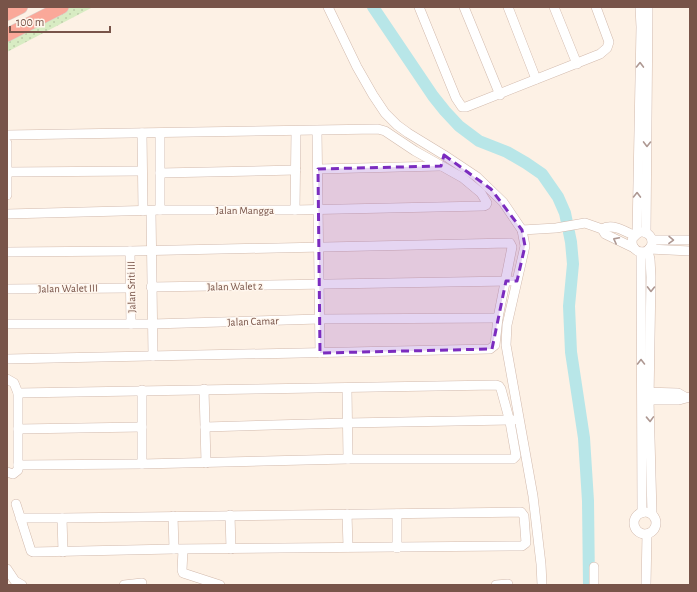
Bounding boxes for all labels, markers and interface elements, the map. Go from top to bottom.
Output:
scale bar [10,8,110,34]
text: 100 m [16,16,44,28]
one-way arrow [636,62,645,68]
one-way arrow [643,141,651,147]
one-way arrow [633,192,642,198]
street label: Jalan Mangga [216,205,274,216]
one-way arrow [668,236,674,244]
one-way arrow [613,237,621,245]
street label: Jalan Sriti III [126,261,137,313]
street label: Jalan Walet 2 [207,281,263,292]
street label: Jalan Walet III [38,282,98,295]
one-way arrow [647,286,655,292]
street label: Jalan Camar [227,315,279,328]
one-way arrow [637,359,645,365]
one-way arrow [646,416,654,422]

